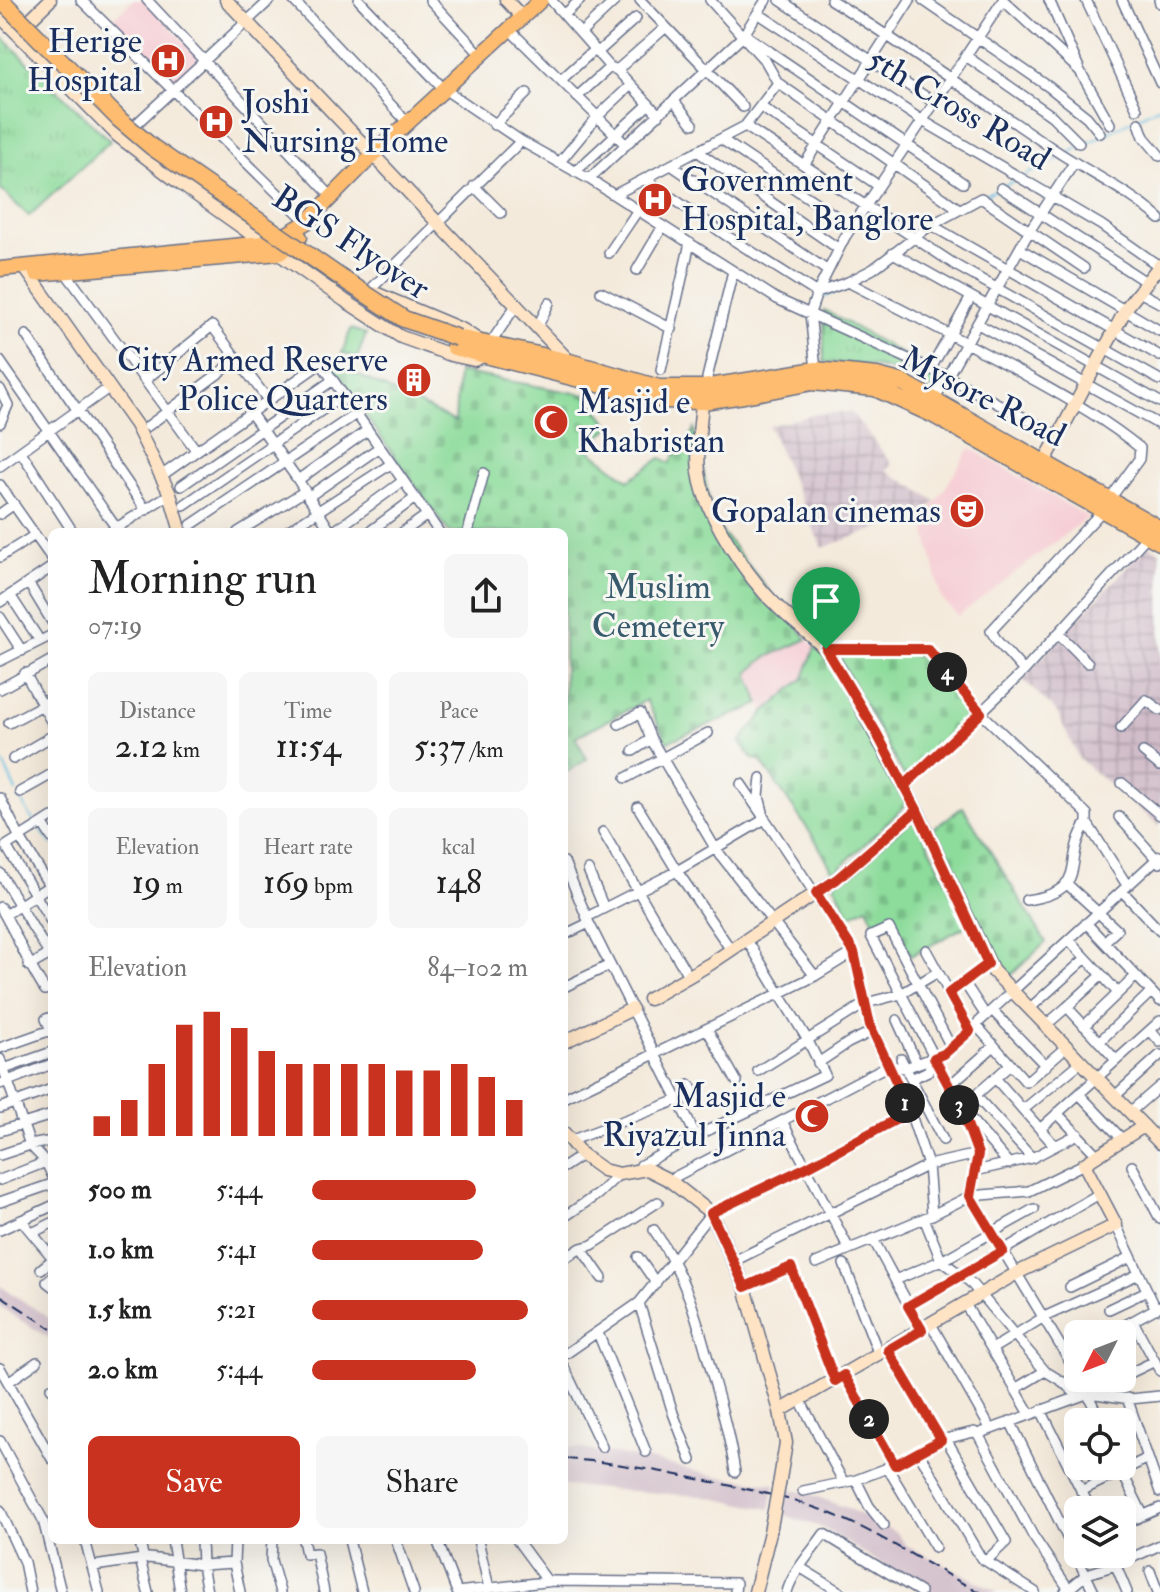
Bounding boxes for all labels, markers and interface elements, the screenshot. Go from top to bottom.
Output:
place label: Herige Hospital [27,20,142,102]
street label: 5th Cross Road [860,38,1059,181]
hospital icon: Herige Hospital [149,42,187,80]
place label: Joshi Nursing Home [241,81,448,163]
hospital icon: Joshi Nursing Home [197,103,235,141]
place label: Government Hospital, Banglore [681,159,933,241]
street label: BGS Flyover [264,176,438,310]
hospital icon: Government Hospital, Banglore [636,181,674,219]
street label: Mysore Road [893,337,1073,457]
place label: City Armed Reserve Police Quarters [117,339,388,421]
building icon: City Armed Reserve Police Quarters [395,361,433,399]
place label: Masjid e Khabristan [577,381,725,463]
mosque icon: Masjid e Khabristan [532,403,570,441]
place label: Gopalan cinemas [711,490,941,533]
theatre icon: Gopalan cinemas [948,492,986,530]
text: Morning run [88,552,317,607]
button: share [444,554,528,638]
park label: Muslim Cemetery [592,566,725,648]
pin [792,567,860,649]
icon: arrive [804,579,848,623]
text: 07:19 [88,610,142,642]
pin: 4 [927,652,967,692]
text: 4 [941,658,953,686]
text: Distance [119,697,196,725]
text: Time [284,697,332,725]
text: Pace [439,697,478,725]
text: 2.12 [115,725,168,768]
text: 11:54 [275,725,341,768]
text: 5:37 [414,725,466,768]
text: km [168,736,200,764]
text: /km [466,736,504,764]
text: Elevation [115,833,199,861]
text: Heart rate [263,833,353,861]
text: kcal [442,833,476,861]
text: 19 [132,861,161,904]
text: 169 [263,861,309,904]
text: 148 [435,861,482,904]
text: m [161,872,183,900]
text: bpm [309,872,353,900]
text: Elevation [88,952,187,984]
text: 84–102 m [427,952,528,984]
place label: Masjid e Riyazul Jinna [602,1075,787,1157]
pin: 1 [885,1083,925,1123]
pin: 3 [939,1085,979,1125]
text: 1 [901,1089,909,1117]
text: 3 [955,1091,963,1119]
mosque icon: Masjid e Riyazul Jinna [793,1097,831,1135]
text: 500 m [88,1174,152,1206]
text: 5:44 [216,1174,262,1206]
text: 1.0 km [88,1234,154,1266]
text: 5:41 [216,1234,257,1266]
text: 1.5 km [88,1294,151,1326]
text: 5:21 [216,1294,256,1326]
north arrow [1064,1320,1136,1392]
map controls [1064,1320,1136,1568]
text: 2.0 km [88,1354,158,1386]
text: 5:44 [216,1354,262,1386]
pin: 2 [849,1399,889,1439]
text: 2 [863,1405,875,1433]
button: locate [1064,1408,1136,1480]
button: Save [88,1436,300,1528]
button: Share [316,1436,528,1528]
button: layers [1064,1496,1136,1568]

